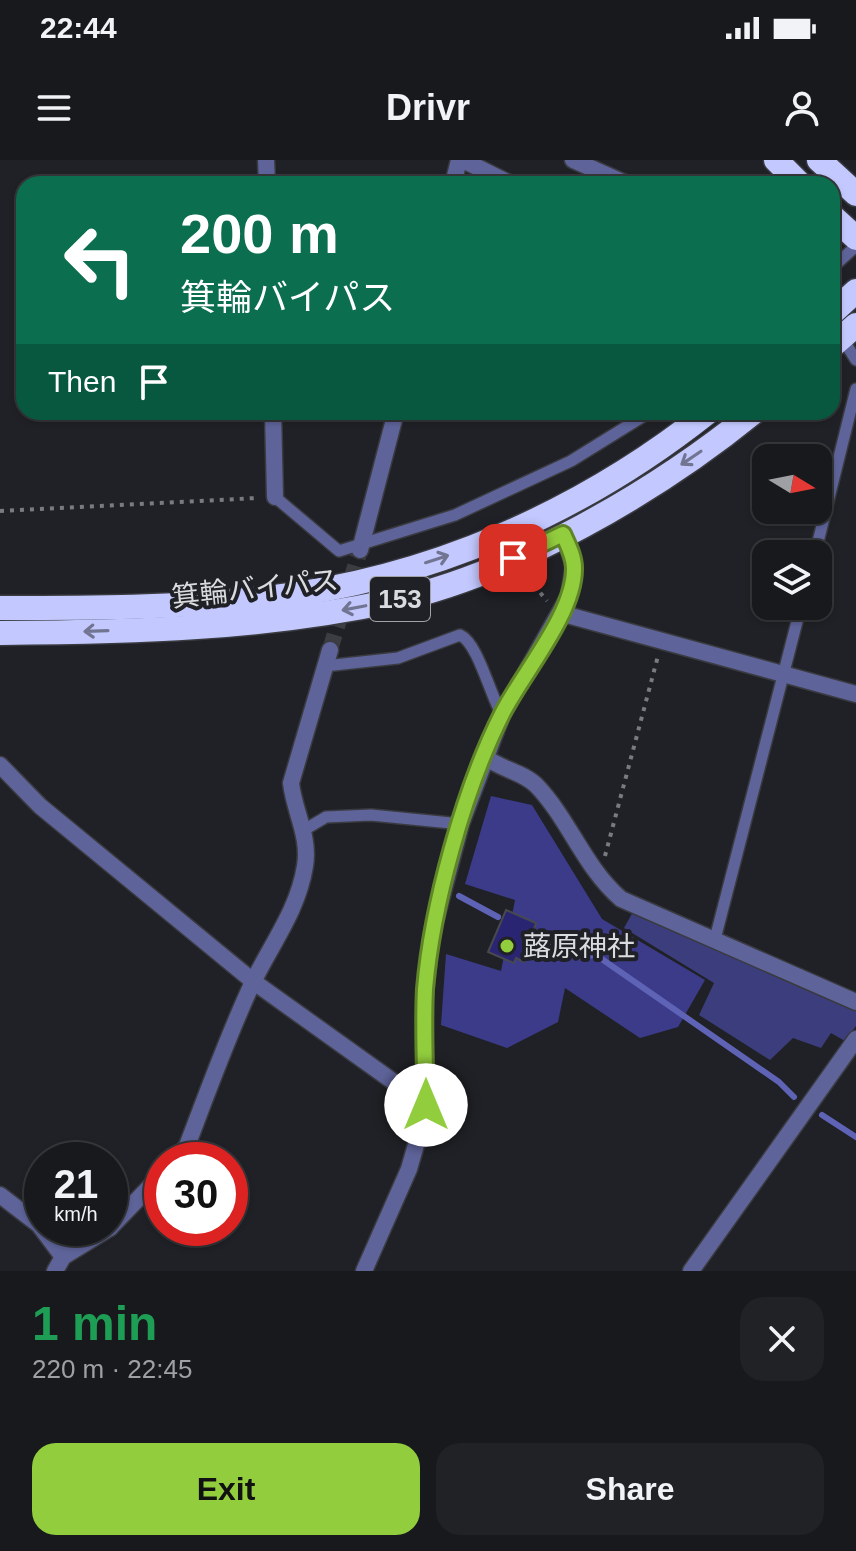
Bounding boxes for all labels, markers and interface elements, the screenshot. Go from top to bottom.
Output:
text: 22:44 [40,11,117,44]
icon: menu [32,86,76,130]
icon: person [780,86,824,130]
text: Drivr [386,87,470,128]
text: 200 m [180,202,339,265]
icon: left [48,208,152,312]
text: 箕輪バイパス [180,277,395,318]
icon: arrive [132,360,176,404]
text: Then [48,365,116,398]
north arrow [752,444,832,524]
map controls [752,444,832,620]
one-way arrow [680,450,703,466]
pin [479,524,547,592]
icon: arrive [491,536,535,580]
button: layers [752,540,832,620]
one-way arrow [424,550,449,565]
street label: 箕輪バイパス [170,564,340,613]
road number: 153 [370,577,430,621]
one-way arrow [342,601,367,616]
one-way arrow [83,623,110,638]
place label: 蕗原神社 [523,931,635,962]
marker: 蕗原神社 [498,937,516,955]
position arrow [384,1063,468,1147]
speed limit sign: 30 [144,1142,248,1246]
text: 21 [54,1162,98,1206]
text: km/h [54,1203,98,1225]
text: 1 min [32,1297,157,1350]
button: close [740,1297,824,1381]
text: 220 m · 22:45 [32,1354,192,1384]
button: Exit [32,1443,420,1535]
button: Share [436,1443,824,1535]

